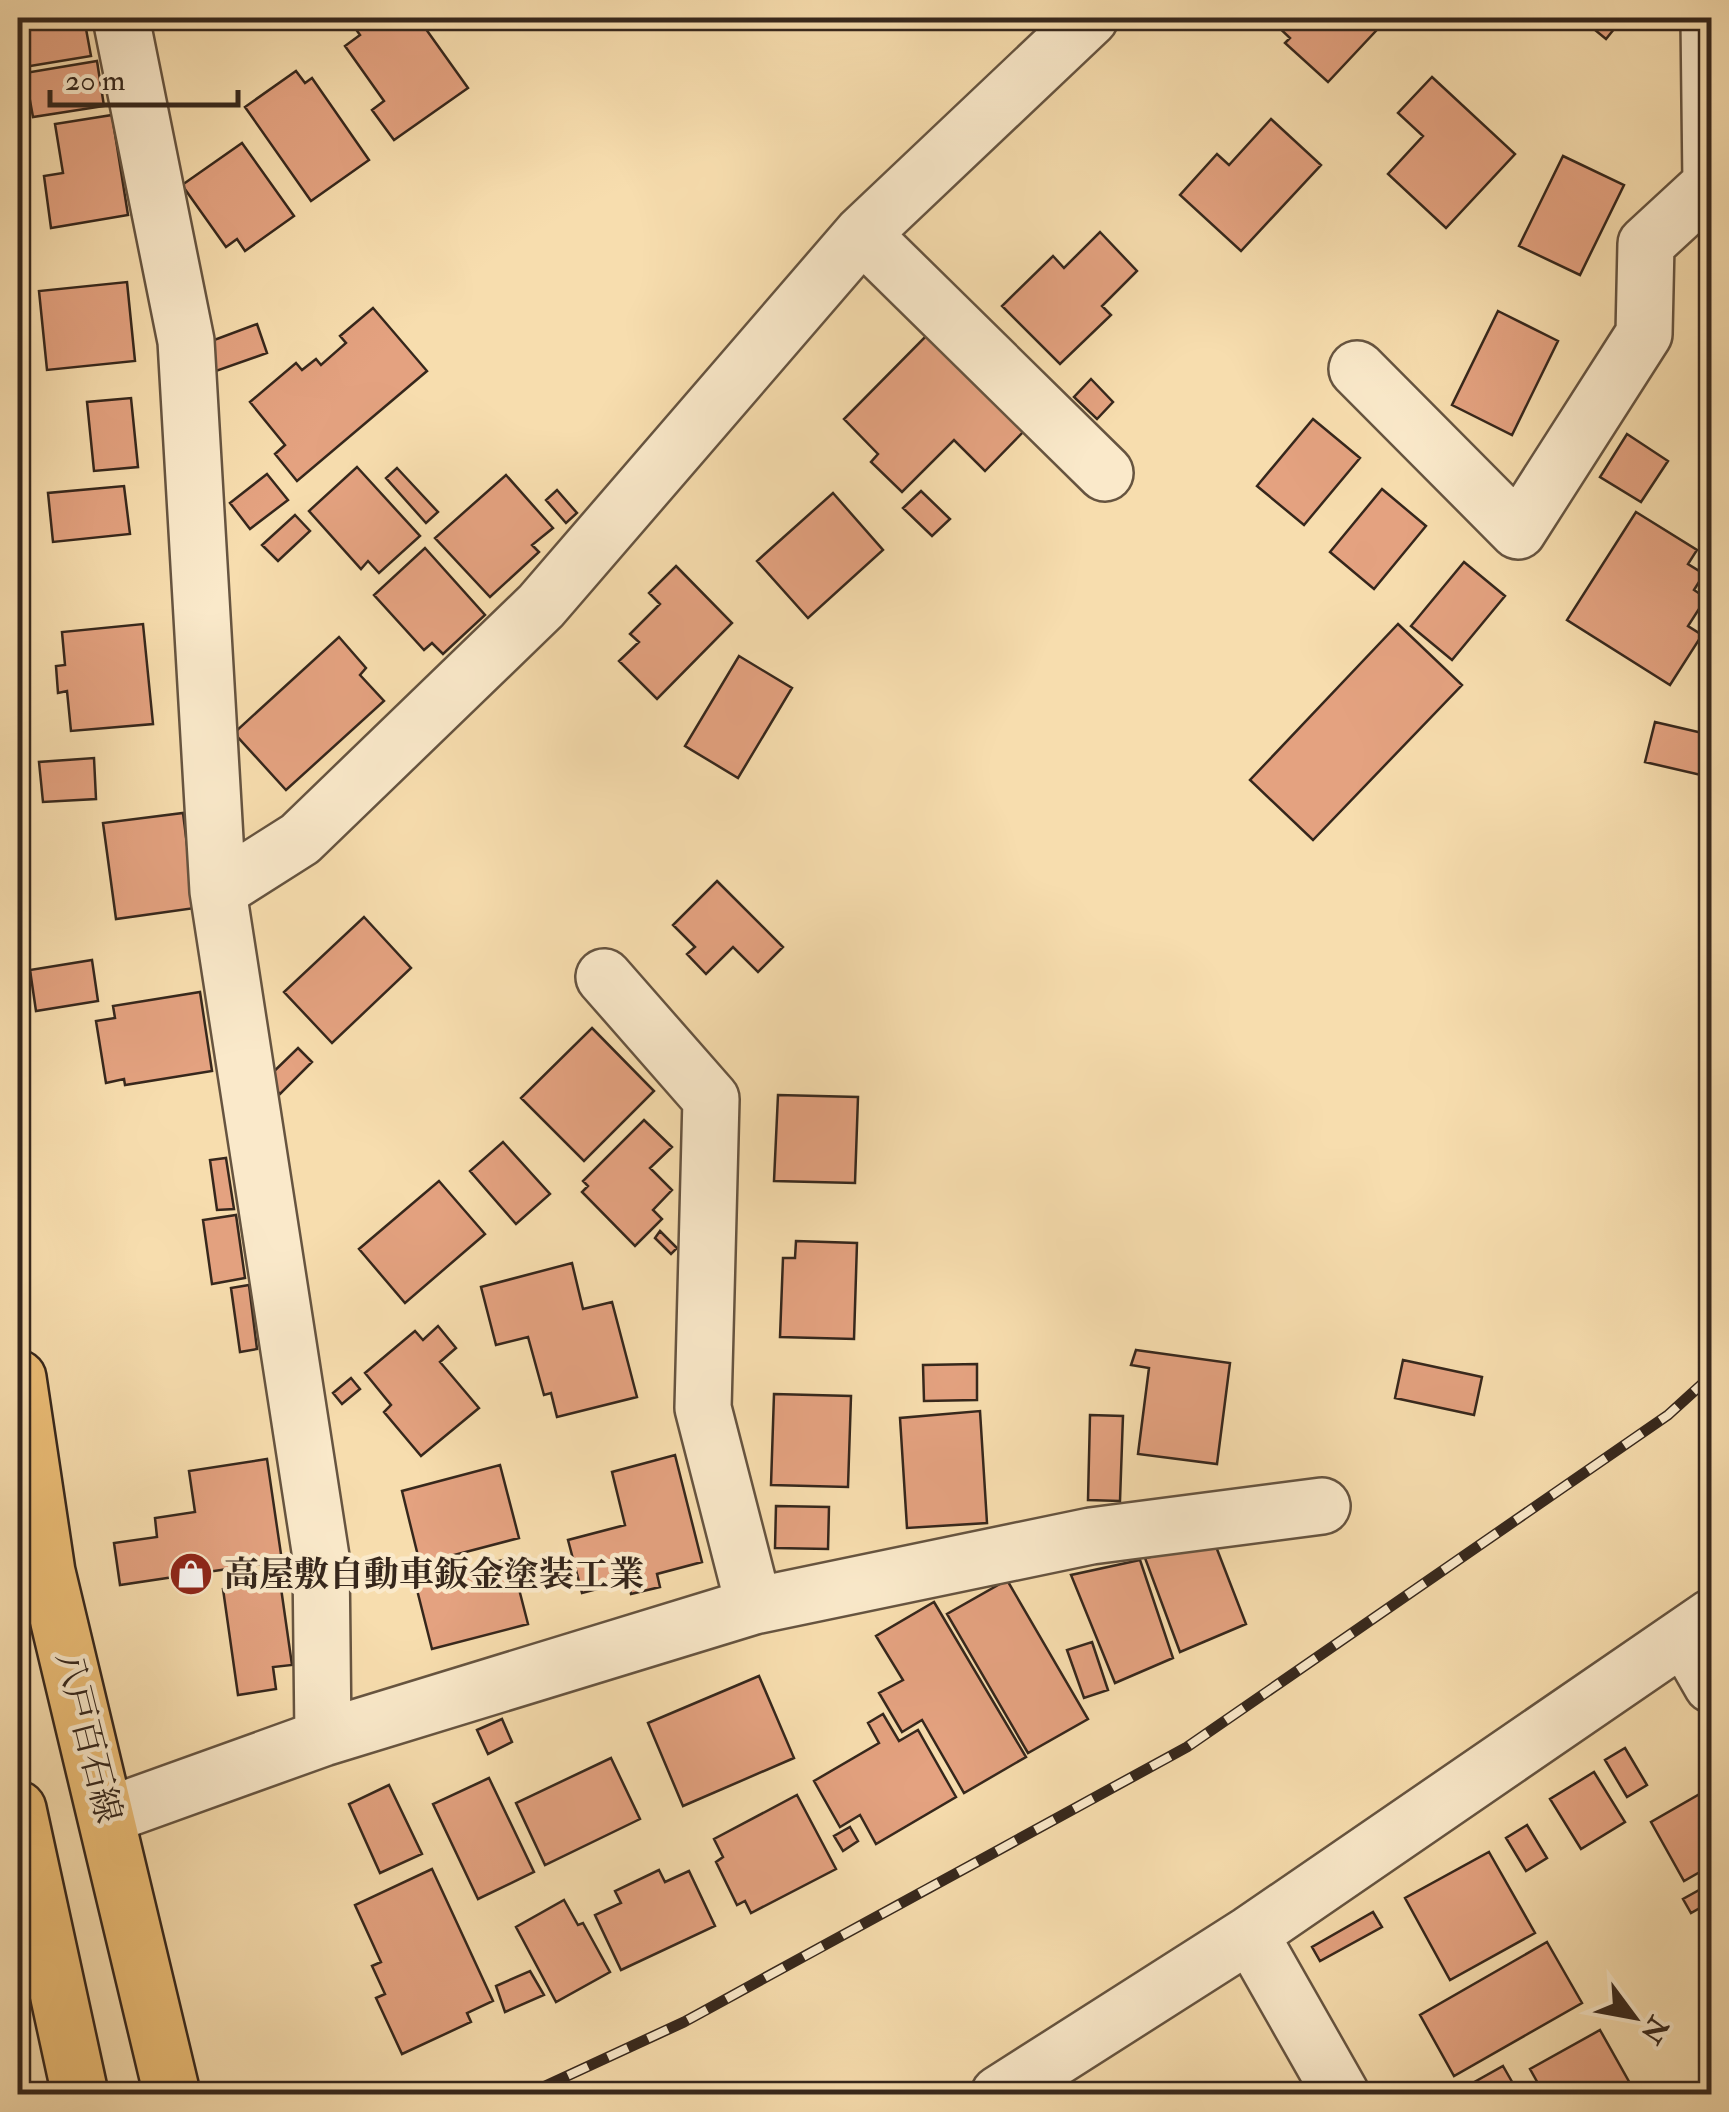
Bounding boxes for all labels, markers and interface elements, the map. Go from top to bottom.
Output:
scale bar [50,45,238,107]
text: 20 m [65,62,125,99]
shop icon: 高屋敷自動車鈑金塗装工業 [168,1551,214,1597]
place label: 高屋敷自動車鈑金塗装工業 [224,1553,644,1597]
street label: 八戸百石線 [46,1647,131,1827]
north arrow [1584,1967,1684,2067]
text: N [1632,2009,1676,2050]

